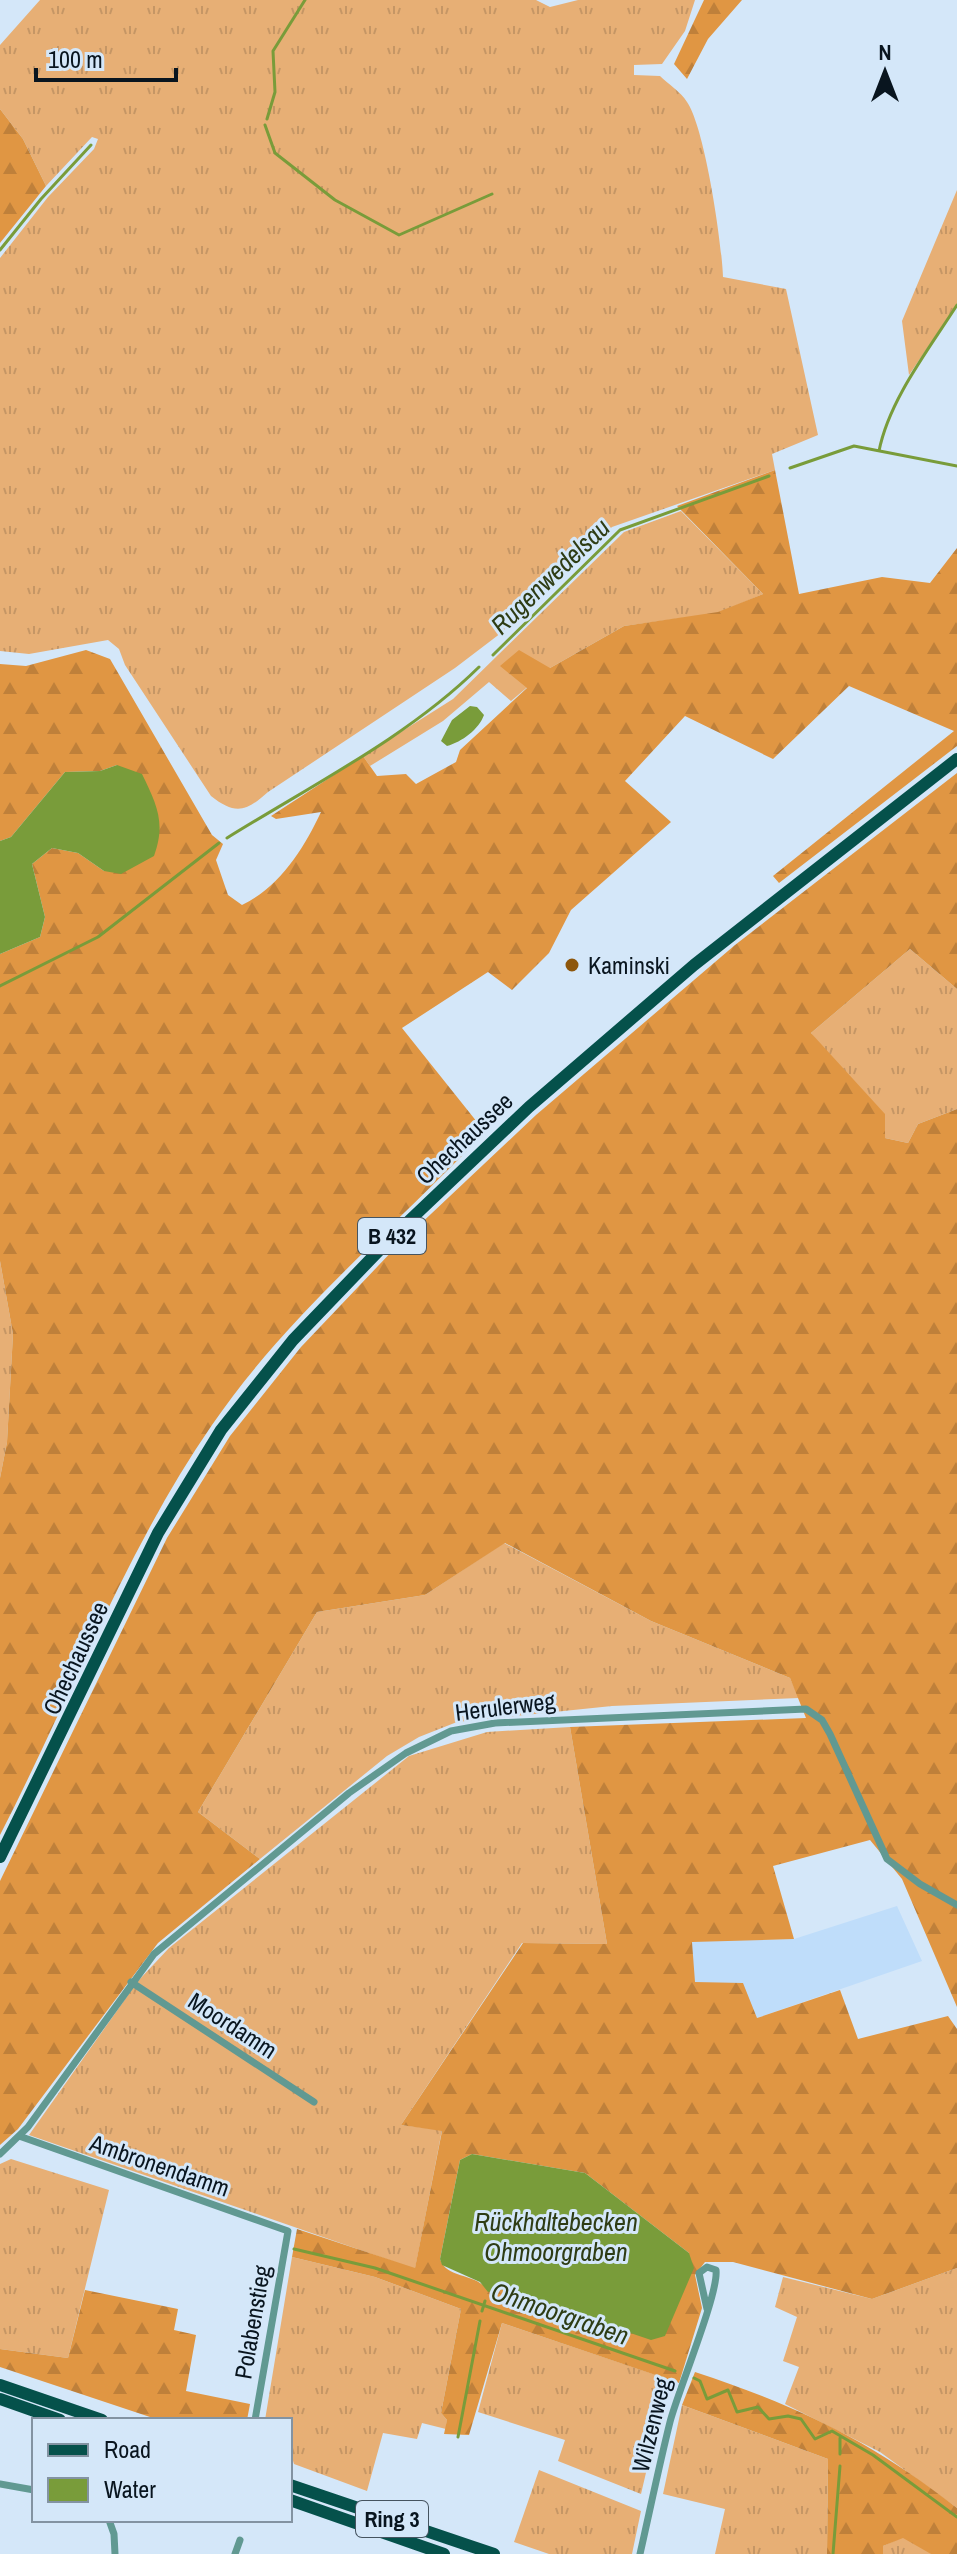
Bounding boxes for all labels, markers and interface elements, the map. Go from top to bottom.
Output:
scale bar [36,32,176,82]
north arrow [845,32,925,112]
text: N [878,37,892,67]
text: 100 m [48,43,103,75]
water label: Rugenwedelsau [483,510,617,642]
place label: Kaminski [588,949,670,981]
marker: Kaminski [563,956,581,974]
street label: Ohechaussee [409,1085,519,1191]
road number: B 432 [358,1218,426,1254]
street label: Ohechaussee [35,1596,115,1720]
street label: Herulerweg [453,1684,557,1728]
street label: Moordamm [183,1984,283,2066]
street label: Ambronendamm [85,2126,234,2204]
water label: Rückhaltebecken Ohmoorgraben [474,2204,638,2269]
street label: Polabenstieg [226,2263,278,2381]
water label: Ohmoorgraben [487,2273,633,2353]
street label: Wilzenweg [624,2374,678,2476]
legend [32,2418,292,2522]
text: Road [104,2433,151,2465]
text: Water [104,2473,156,2505]
road number: Ring 3 [356,2501,428,2537]

